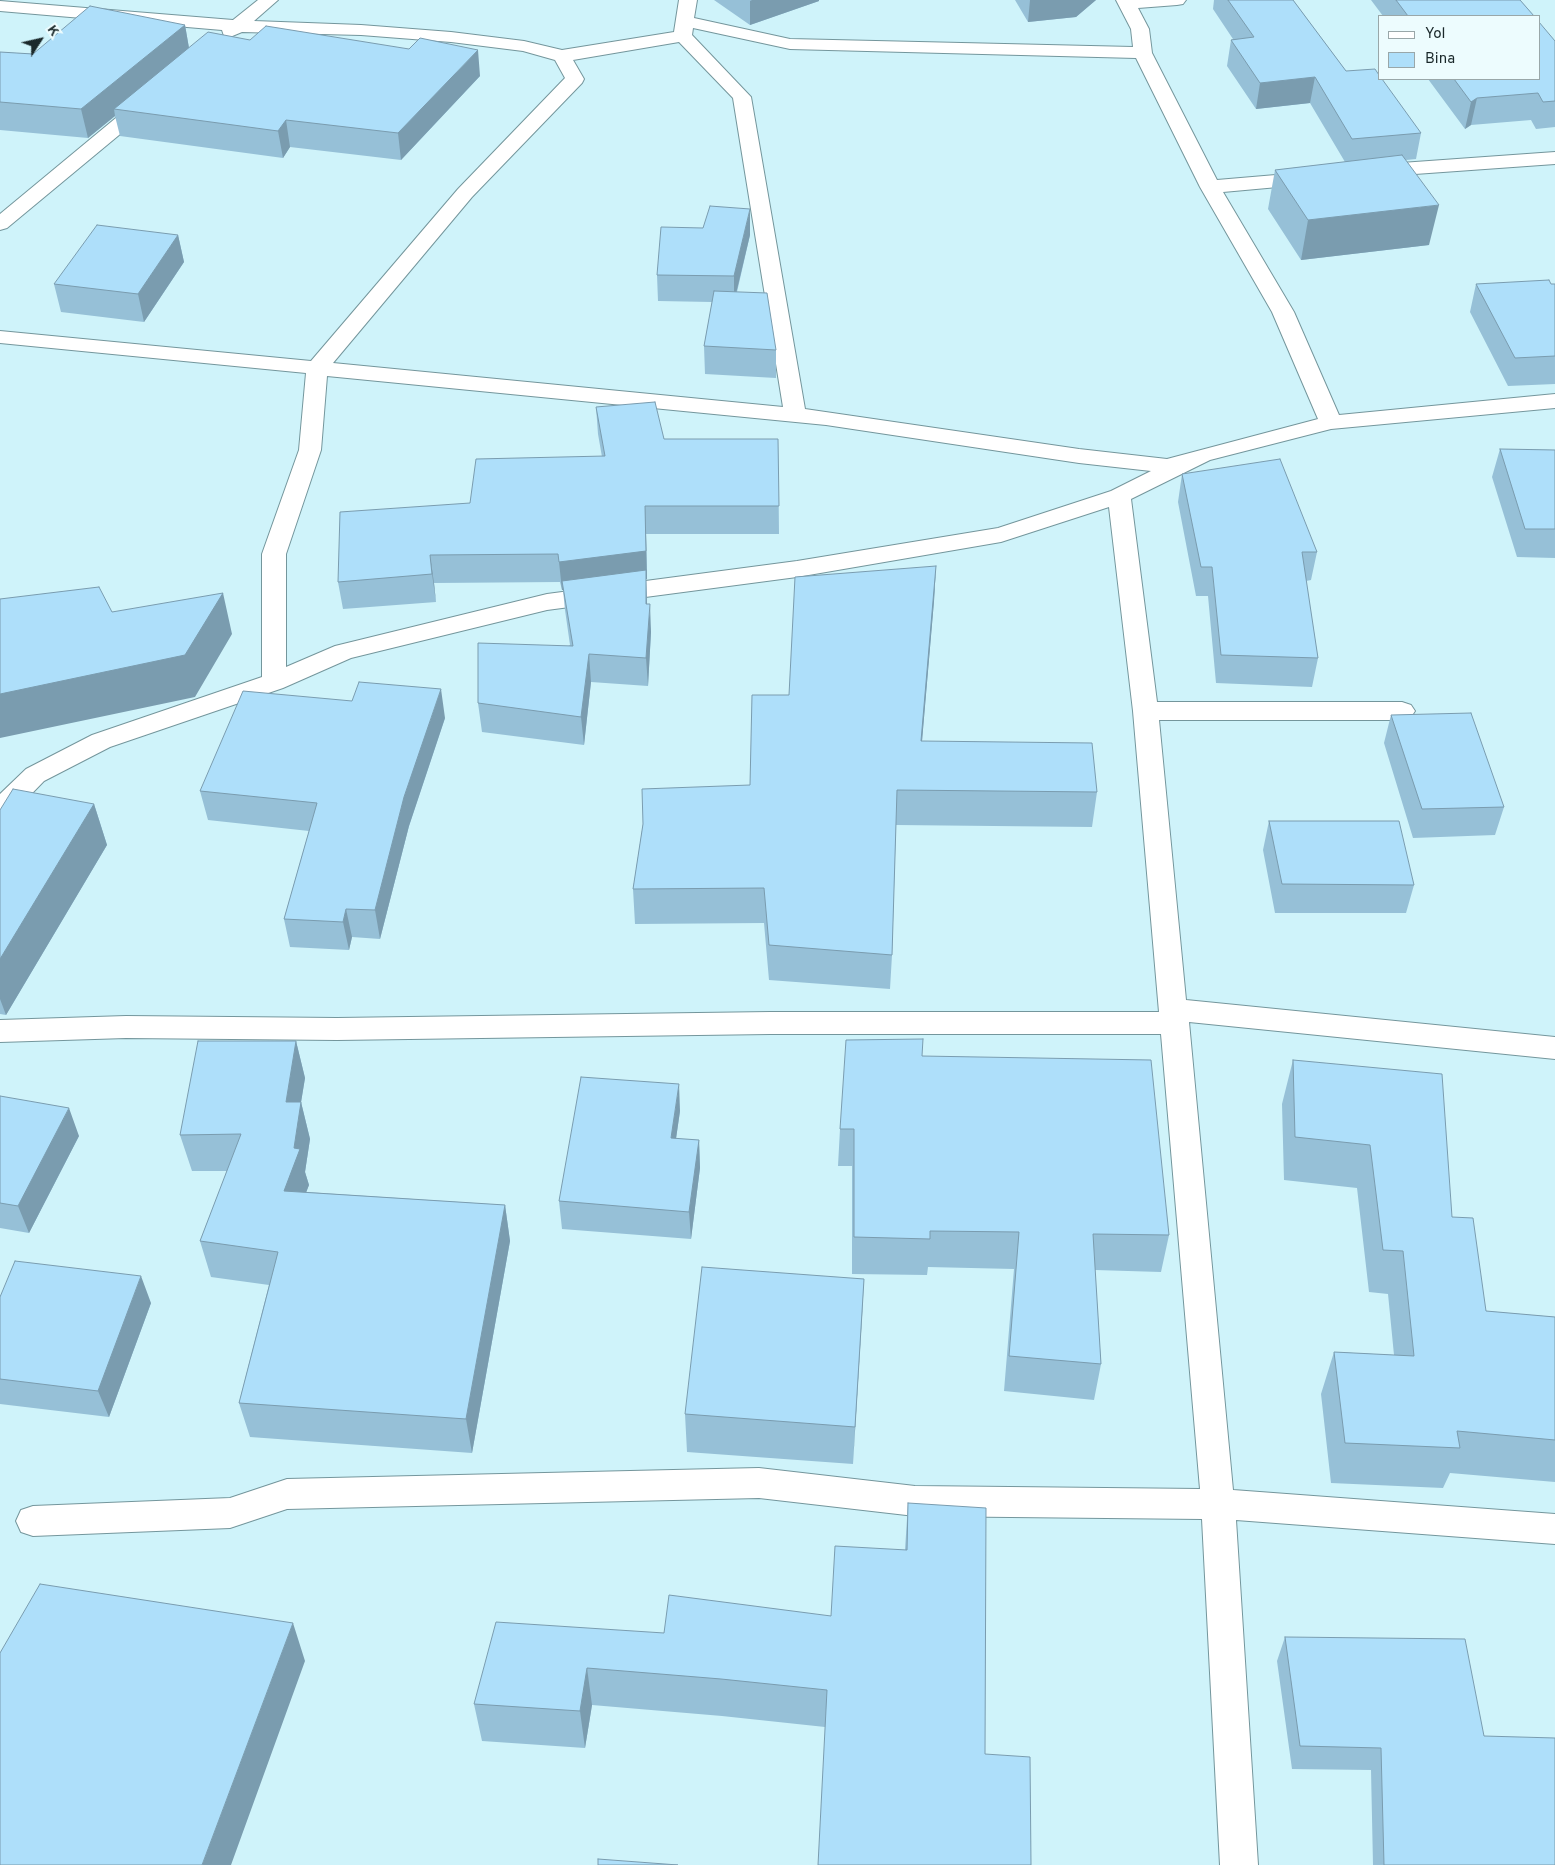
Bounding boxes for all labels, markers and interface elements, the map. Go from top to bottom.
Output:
north arrow [15,15,65,65]
legend [1378,15,1540,80]
text: K [43,22,63,40]
text: Yol [1425,25,1446,44]
text: Bina [1425,50,1455,69]

